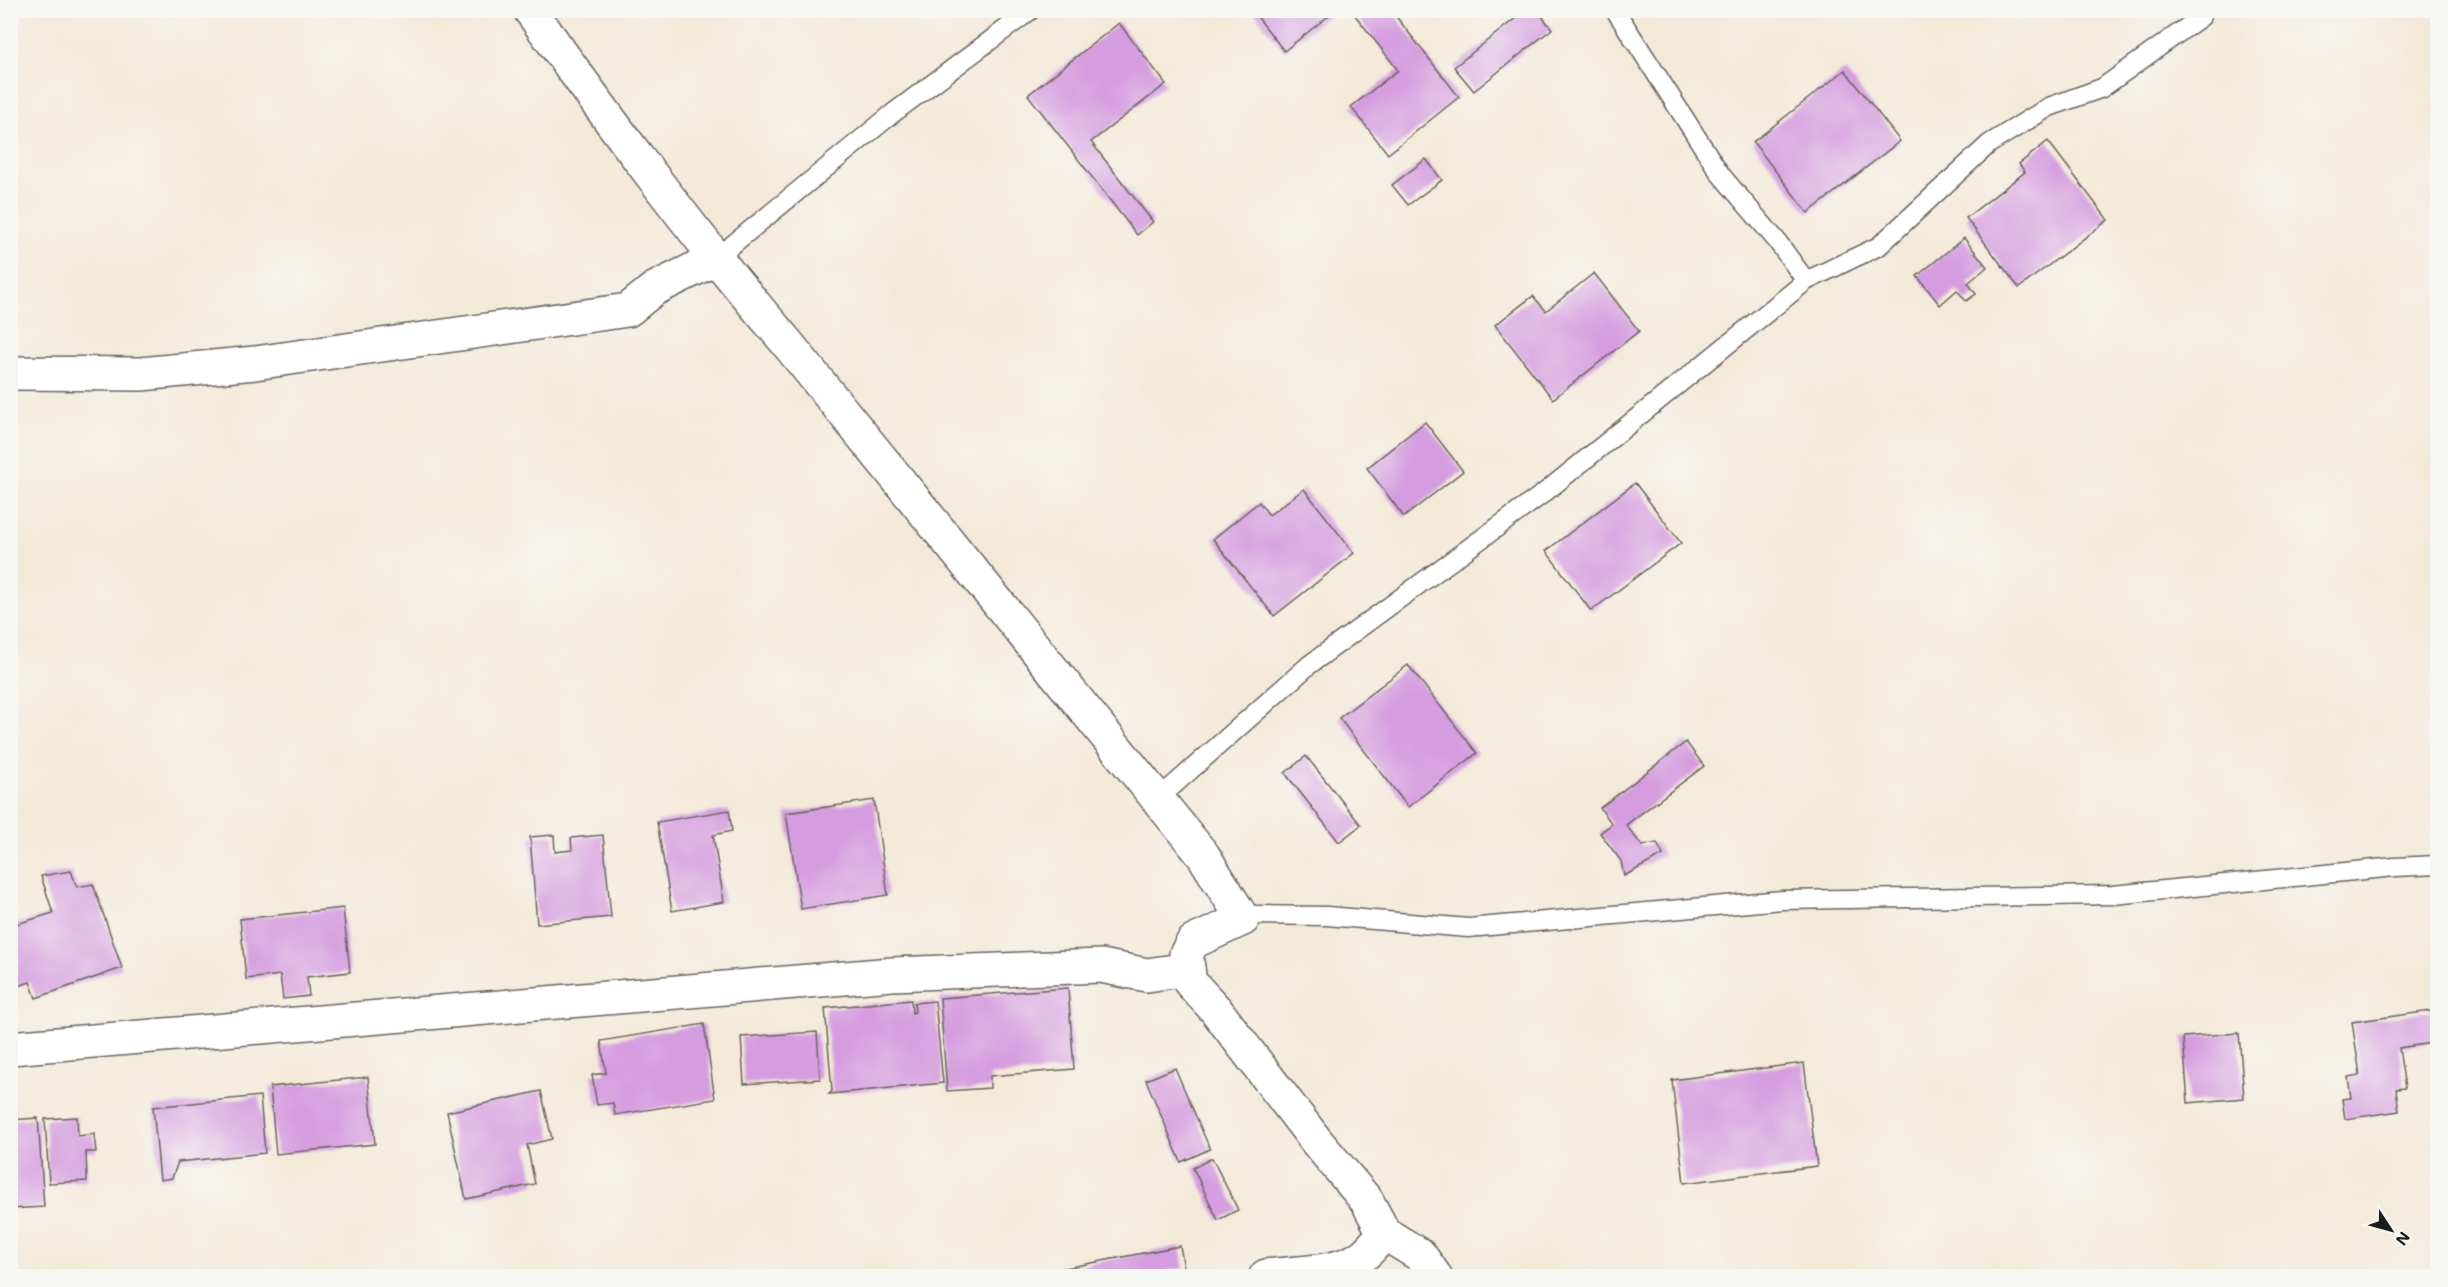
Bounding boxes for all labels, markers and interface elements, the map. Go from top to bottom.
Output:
north arrow [2361,1200,2421,1260]
text: N [2391,1228,2416,1250]

